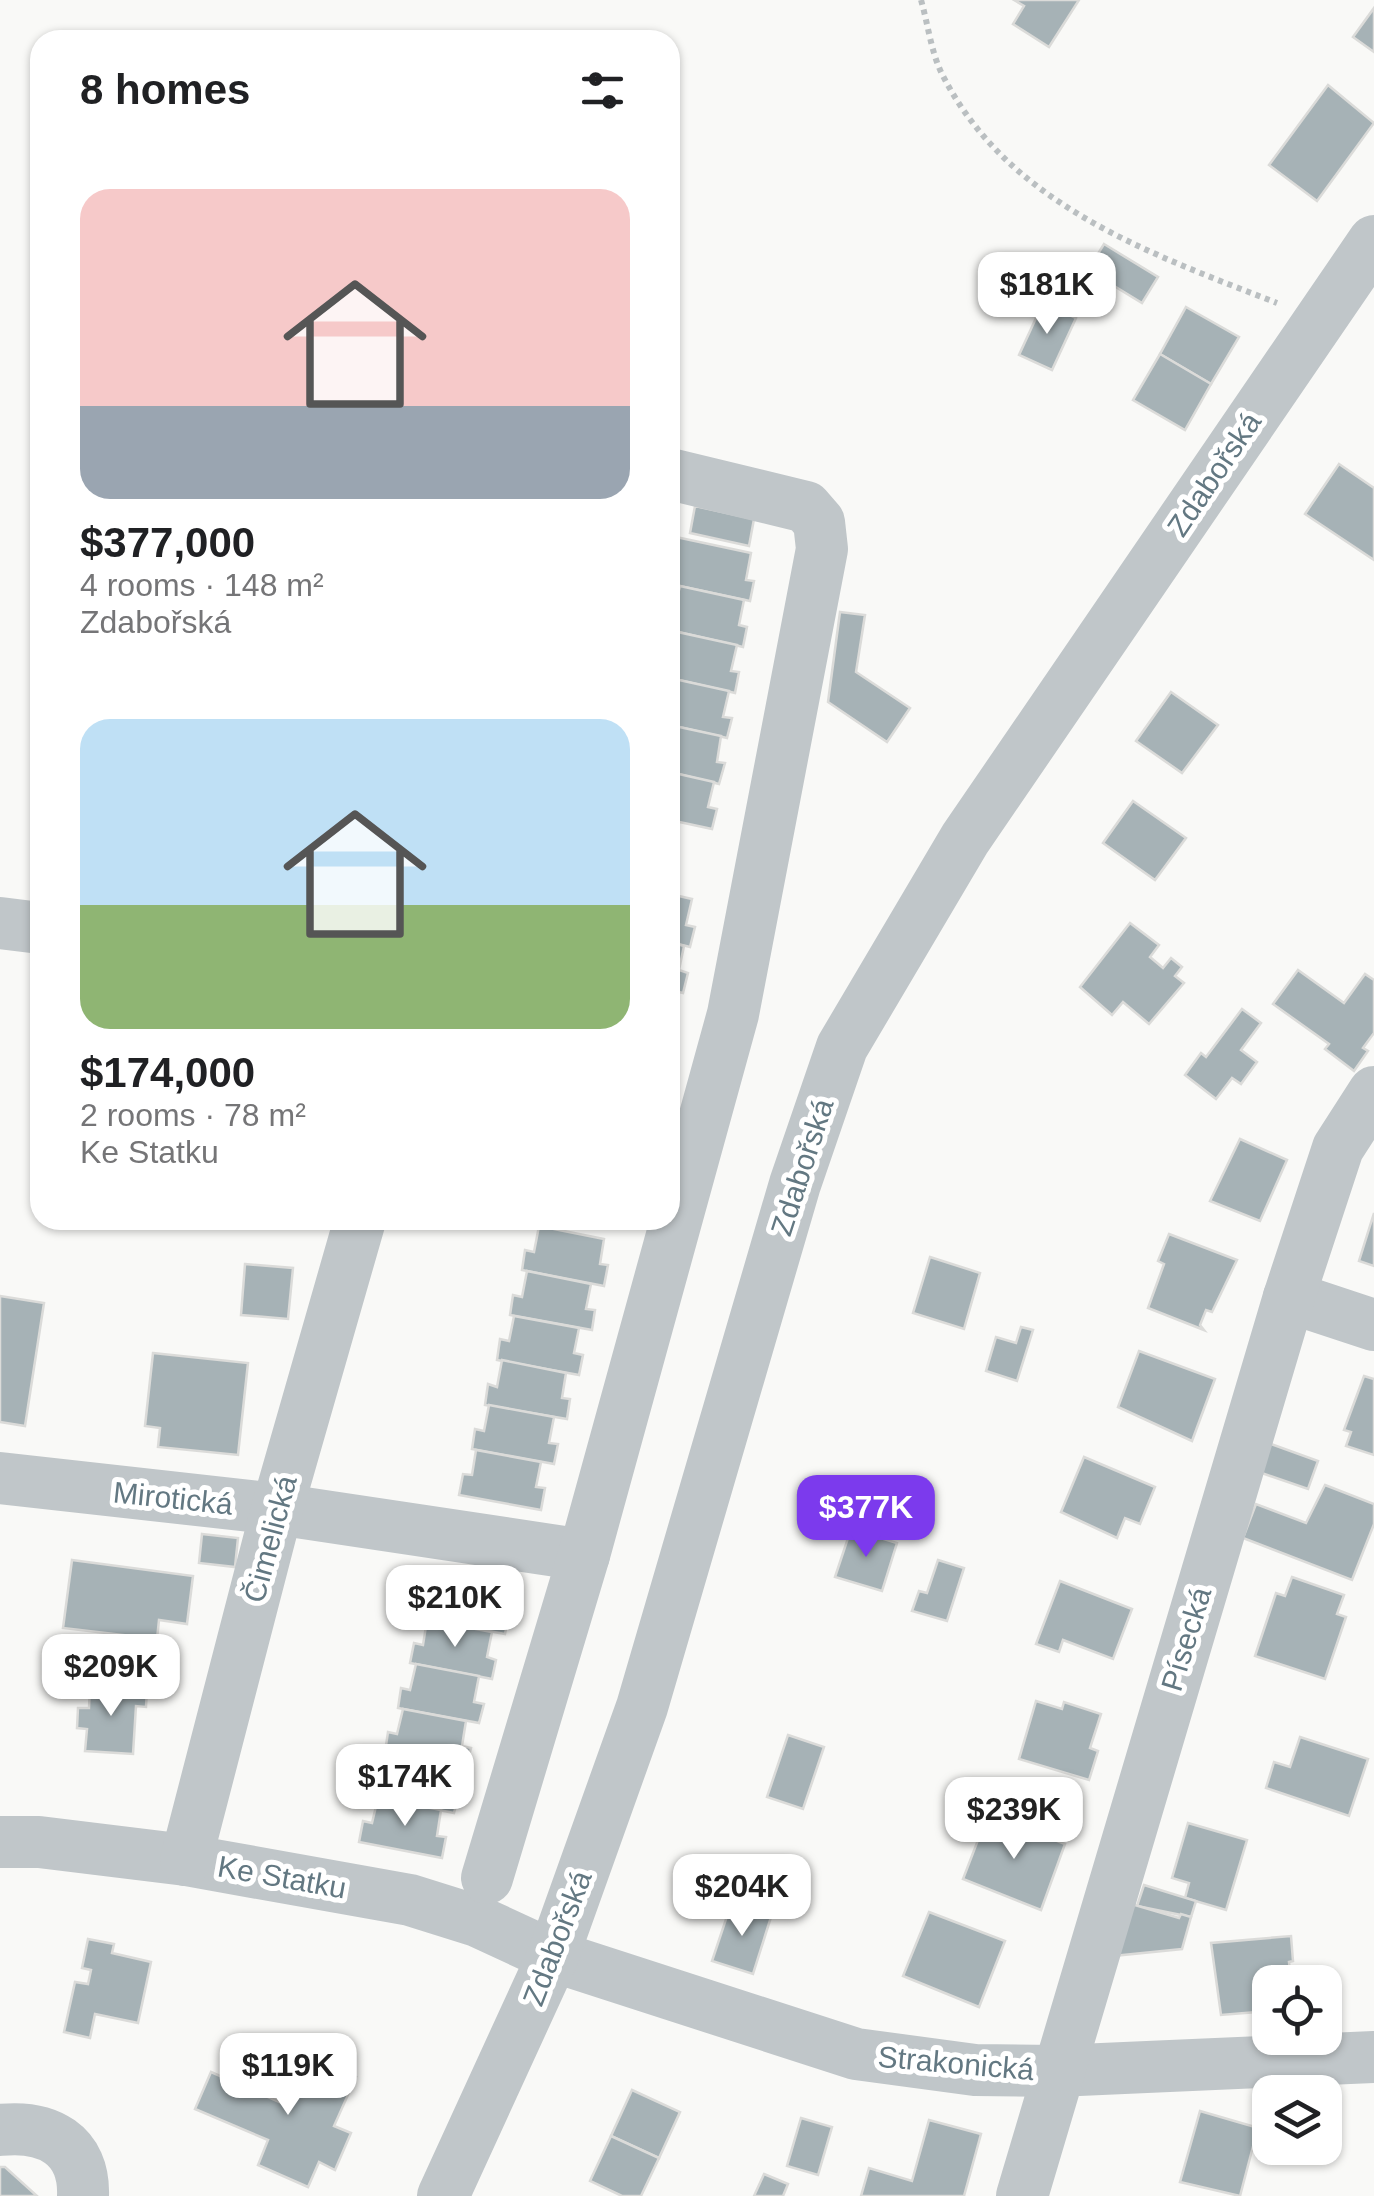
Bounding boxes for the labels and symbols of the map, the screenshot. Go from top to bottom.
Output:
pin: $181K [977,252,1117,337]
street label: Zdabořská [1161,406,1267,542]
street label: Zdabořská [764,1094,840,1240]
street label: Čimelická [237,1472,303,1606]
street label: Mirotická [112,1475,235,1521]
pin: $377K [796,1475,936,1560]
pin: $210K [385,1565,525,1650]
street label: Písecká [1155,1583,1217,1695]
pin: $209K [41,1634,181,1719]
pin: $174K [335,1744,475,1829]
pin: $239K [944,1777,1084,1862]
street label: Ke Statku [215,1849,349,1905]
pin: $204K [672,1854,812,1939]
street label: Zdabořská [516,1866,598,2010]
pin: $119K [218,2033,358,2118]
street label: Strakonická [876,2040,1036,2086]

